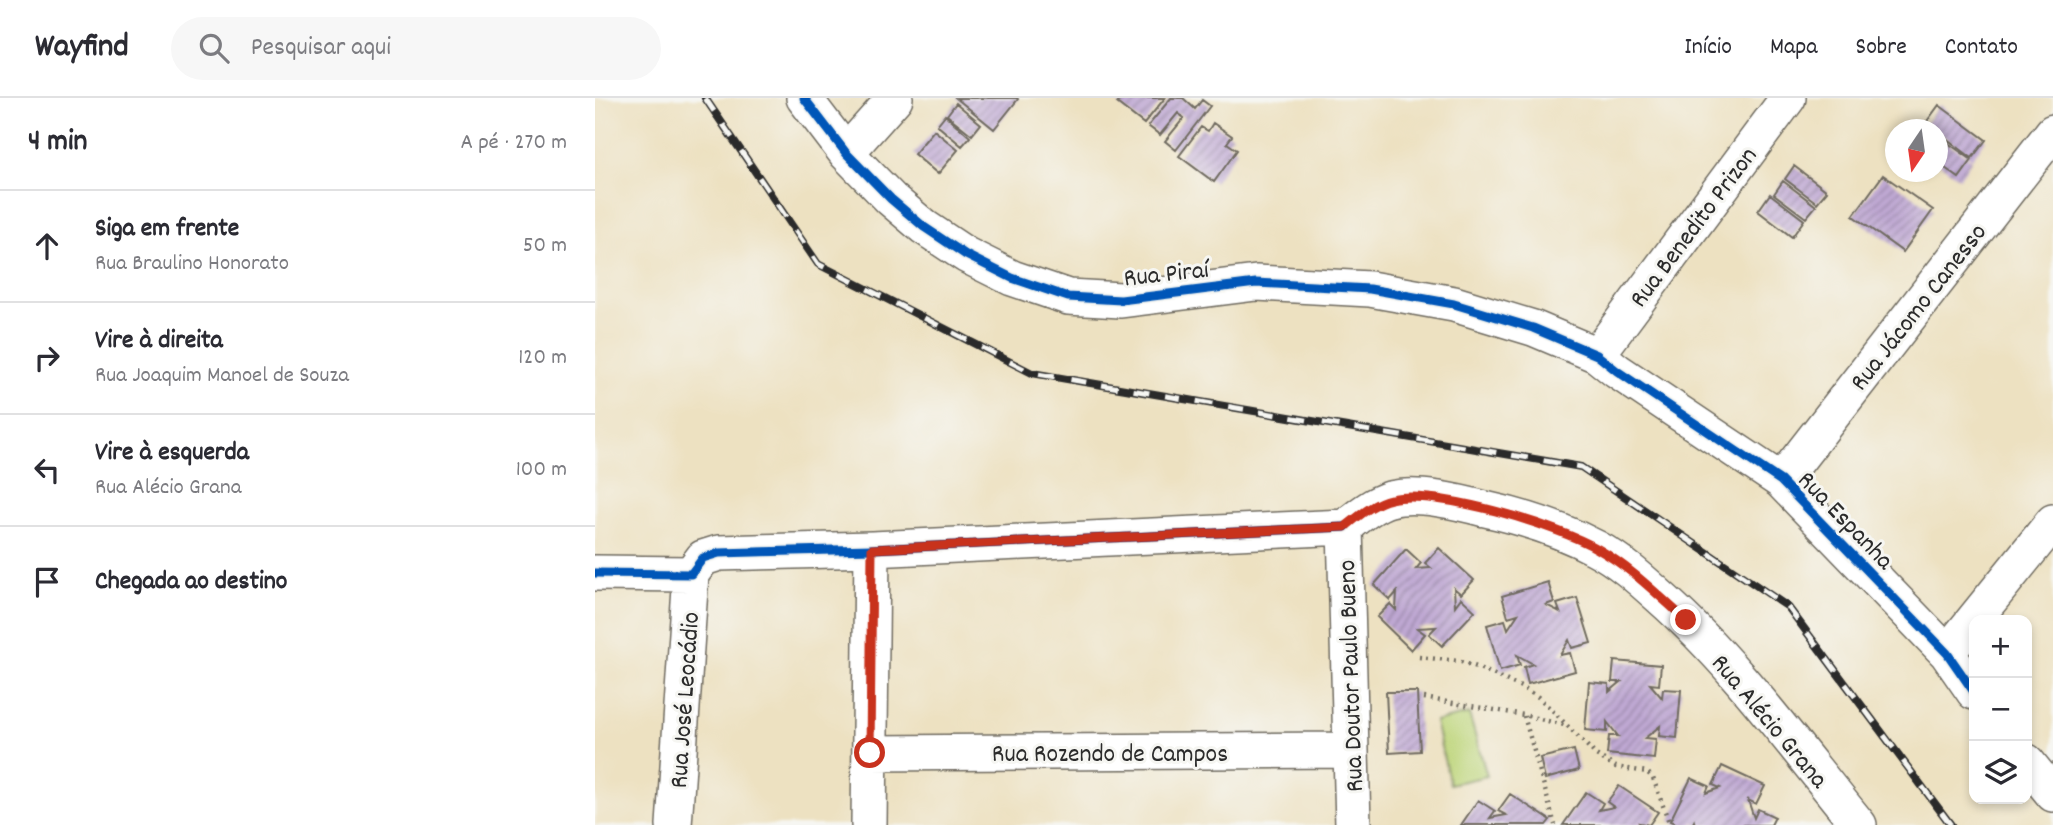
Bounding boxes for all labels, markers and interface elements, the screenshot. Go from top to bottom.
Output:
search box [171,17,661,80]
text: Wayfind [35,25,129,72]
icon: search [195,29,233,67]
text: Pesquisar aqui [251,30,391,67]
text: Início [1684,31,1732,65]
text: Mapa [1770,31,1818,65]
text: Sobre [1856,31,1907,65]
text: Contato [1945,31,2018,65]
north arrow [1885,119,1948,182]
text: 4 min [28,122,87,165]
text: A pé · 270 m [460,127,567,160]
street label: Rua Benedito Prizon [1622,140,1768,316]
text: Siga em frente [95,211,239,248]
street label: Rua Jácomo Canesso [1842,216,1997,400]
icon: ahead [28,227,66,265]
text: 50 m [523,230,567,263]
text: Rua Braulino Honorato [95,248,289,281]
street label: Rua Piraí [1122,252,1213,298]
text: Vire à direita [95,323,223,360]
icon: right [28,339,66,377]
text: 120 m [518,342,567,375]
text: Rua Joaquim Manoel de Souza [95,360,349,393]
text: Vire à esquerda [95,435,249,472]
icon: left [28,451,66,489]
text: 100 m [516,454,567,487]
street label: Rua Espanha [1788,464,1902,580]
text: Rua Alécio Grana [95,472,241,505]
street label: Rua Doutor Paulo Bueno [1330,559,1375,793]
icon: arrive [28,563,66,601]
text: Chegada ao destino [95,564,287,601]
route end [1670,604,1701,635]
street label: Rua José Leocádio [662,611,711,790]
map controls [1969,615,2032,804]
button: + [1969,615,2032,678]
street label: Rua Alécio Grana [1701,647,1836,798]
button: − [1969,678,2032,741]
route start [854,737,885,768]
street label: Rua Rozendo de Campos [992,737,1228,774]
button: layers [1969,741,2032,804]

